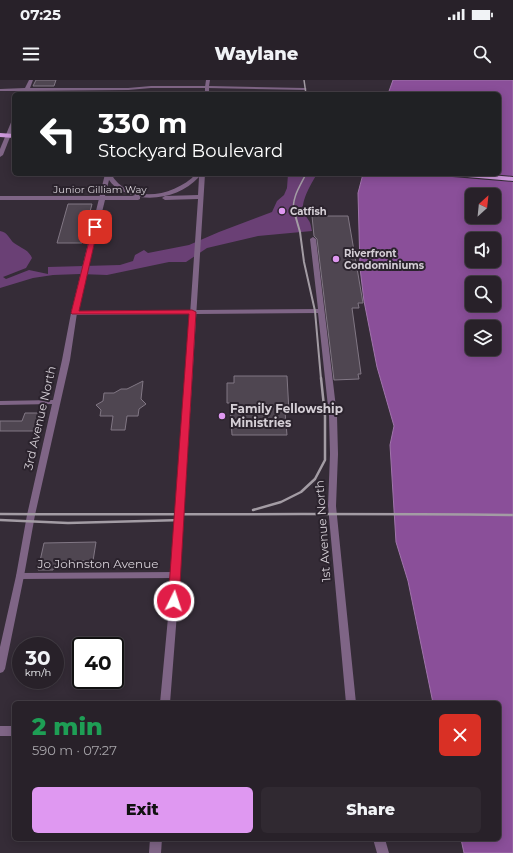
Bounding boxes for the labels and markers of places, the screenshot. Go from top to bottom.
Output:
place label: Catfish [290,205,327,218]
marker: Catfish [277,206,287,216]
pin [78,210,112,244]
place label: Riverfront Condominiums [344,247,425,272]
marker: Riverfront Condominiums [331,254,341,264]
place label: Family Fellowship Ministries [230,401,343,430]
marker: Family Fellowship Ministries [217,411,227,421]

